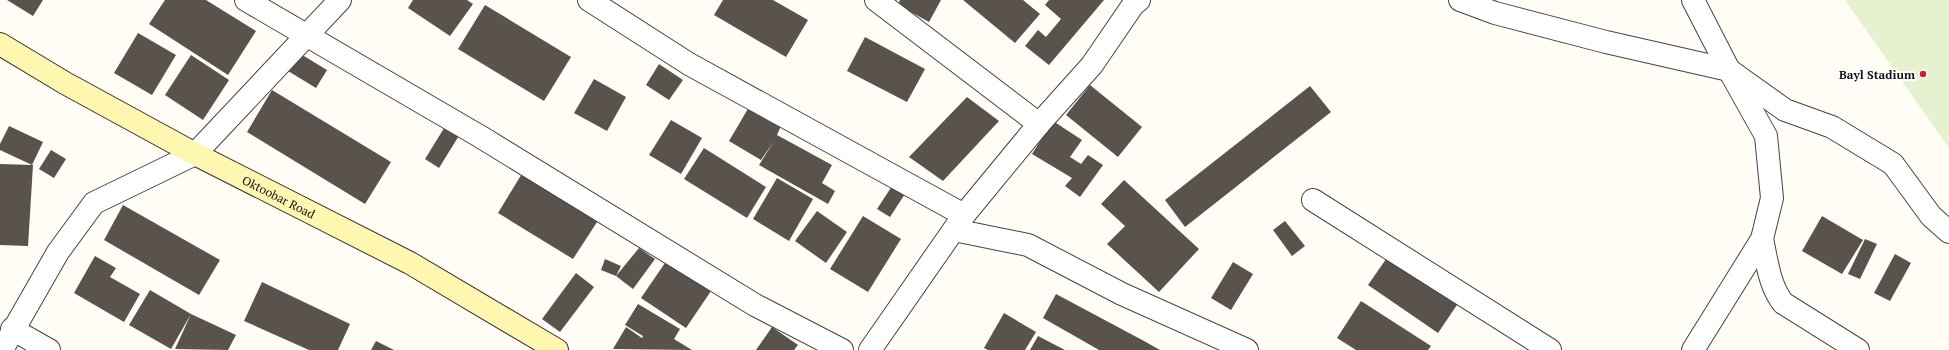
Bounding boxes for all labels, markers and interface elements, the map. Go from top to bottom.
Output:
place label: Bayl Stadium [1839,67,1915,82]
marker: Bayl Stadium [1918,69,1928,79]
street label: Oktoobar Road [240,172,318,221]

